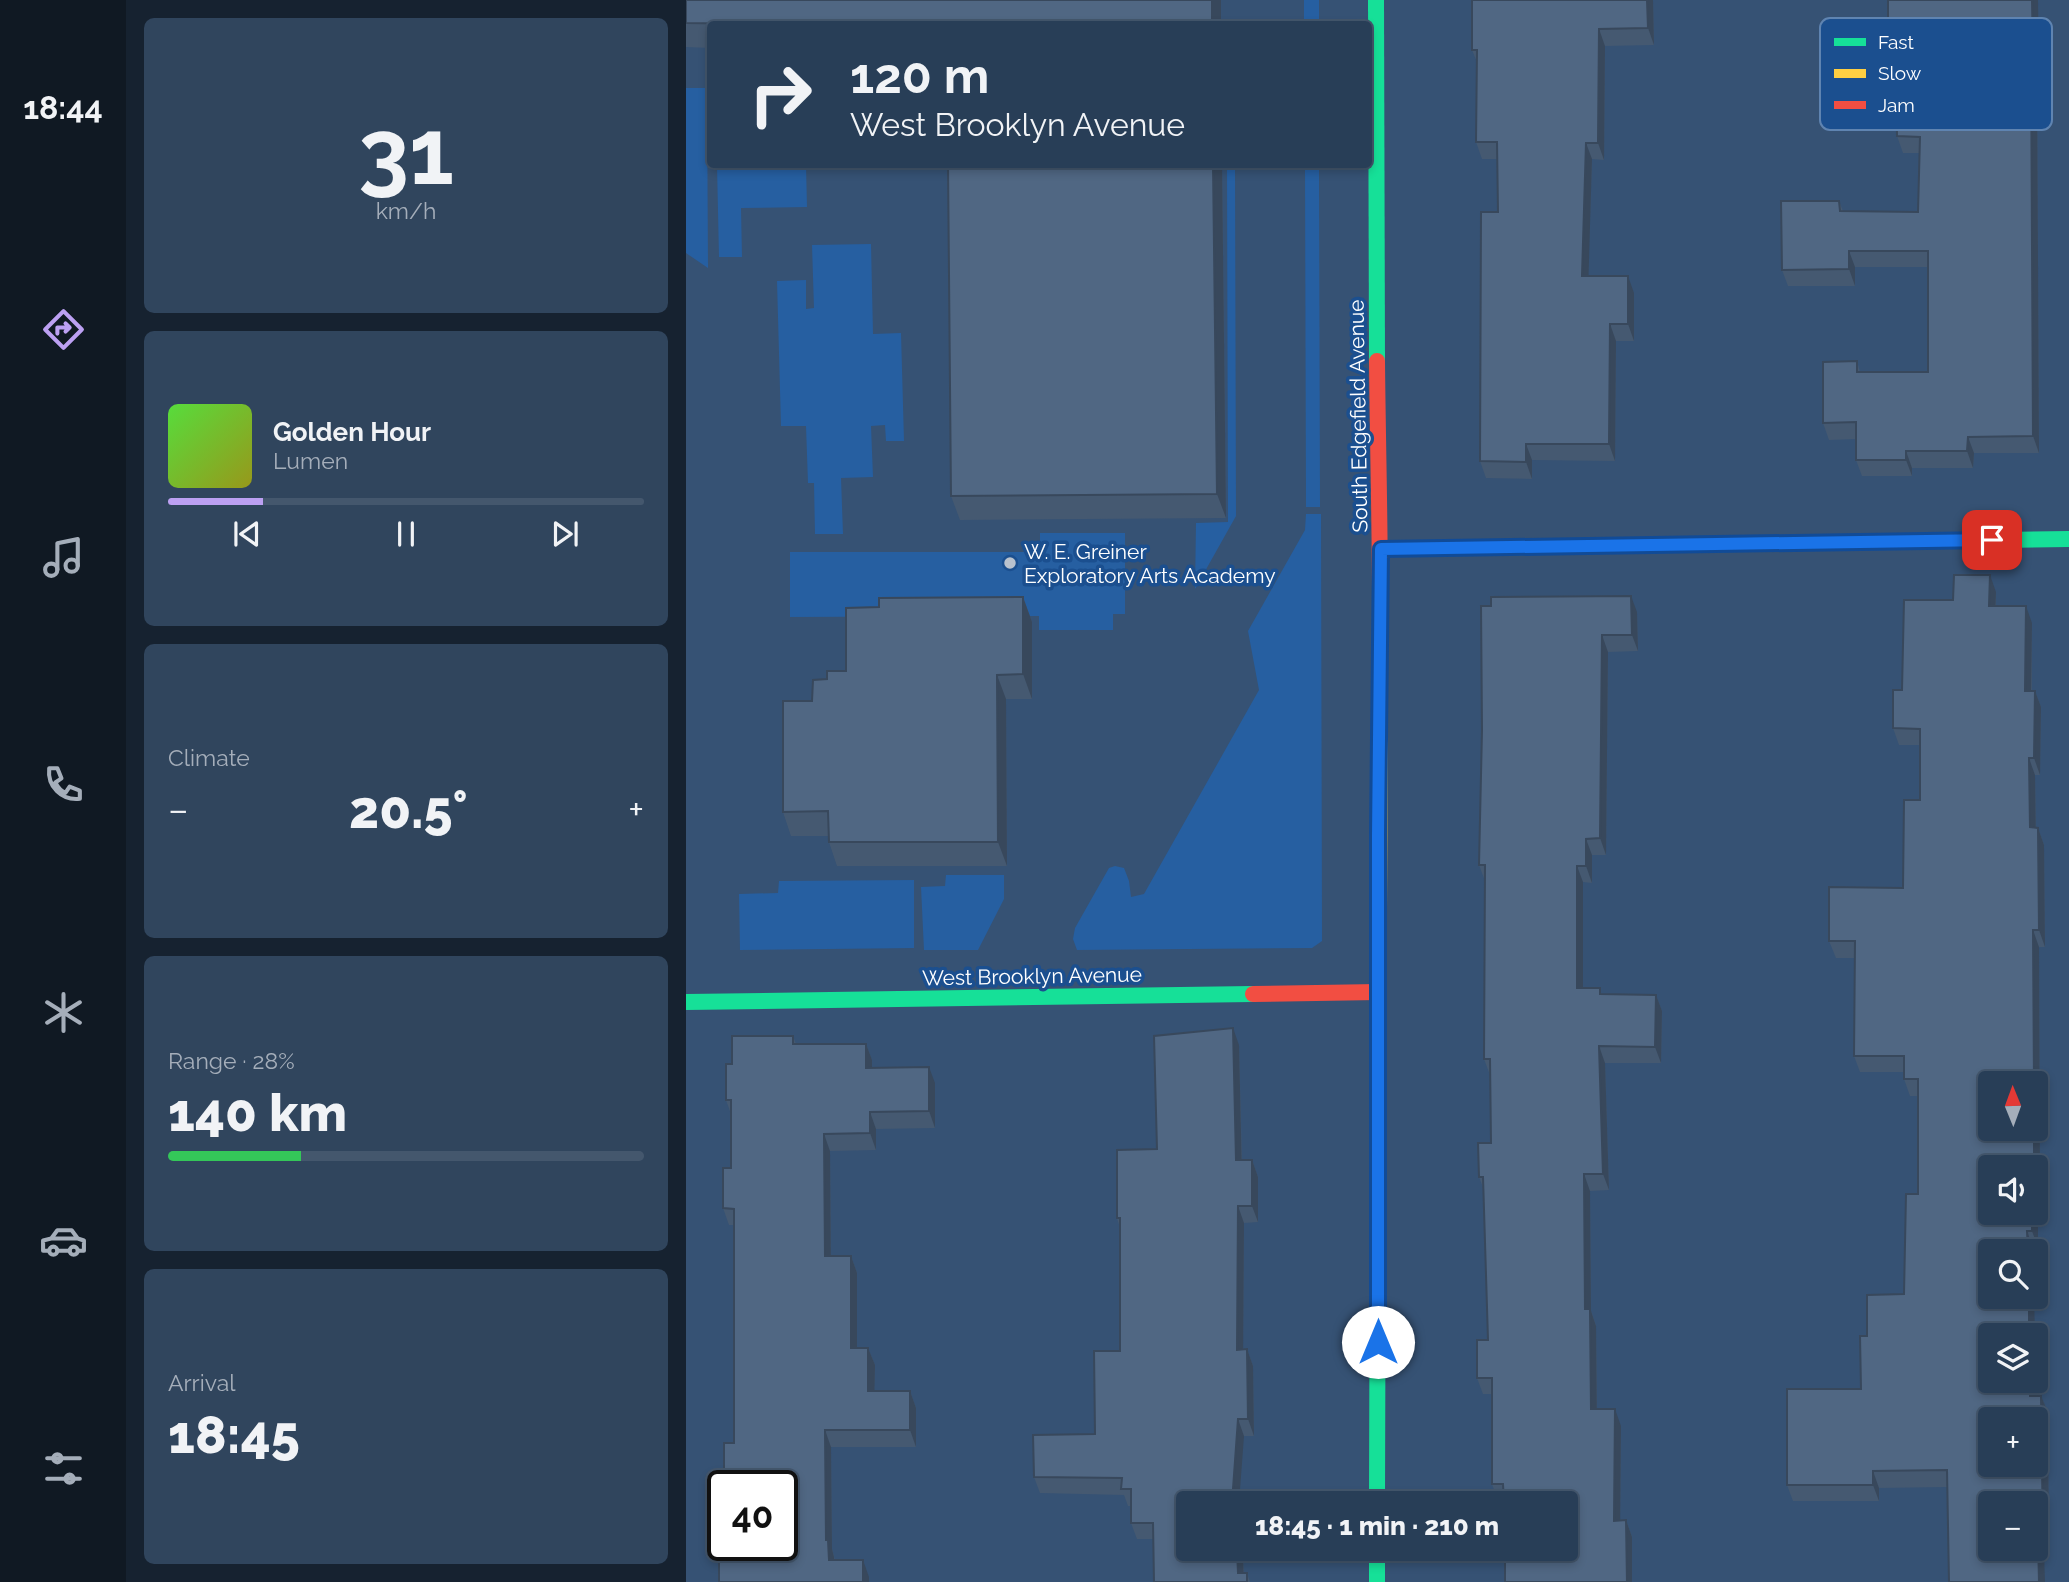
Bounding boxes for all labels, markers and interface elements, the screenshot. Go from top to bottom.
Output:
legend [1820,18,2052,130]
text: Fast [1878,31,1914,53]
text: 120 m [850,47,989,104]
icon: right [735,49,826,140]
text: Slow [1878,62,1922,84]
text: 18:44 [23,89,103,126]
text: Jam [1878,94,1915,116]
text: 31 [358,98,454,205]
text: West Brooklyn Avenue [850,106,1185,143]
text: km/h [376,197,436,224]
street label: South Edgefield Avenue [1343,299,1373,533]
icon: directions [39,305,88,354]
text: Golden Hour [273,417,431,447]
text: Lumen [273,447,348,474]
pin [1962,510,2022,570]
icon: previous [228,515,266,553]
icon: pause [387,515,425,553]
icon: next [546,515,584,553]
icon: arrive [1973,521,2011,559]
icon: music [39,533,88,582]
place label: W. E. Greiner Exploratory Arts Academy [1024,539,1276,588]
marker: W. E. Greiner Exploratory Arts Academy [1002,555,1018,571]
text: Climate [168,744,250,771]
icon: phone [39,760,88,809]
text: 20.5° [349,779,468,840]
text: − [168,787,188,832]
text: + [628,787,644,832]
street label: West Brooklyn Avenue [922,962,1142,990]
icon: climate [39,988,88,1037]
text: Range · 28% [168,1047,295,1074]
north arrow [1978,1071,2048,1141]
map controls [1978,1071,2048,1561]
text: 140 km [168,1082,347,1143]
button: sound [1978,1155,2048,1225]
icon: car [39,1216,88,1265]
button: search [1978,1239,2048,1309]
position arrow [1341,1305,1415,1379]
button: layers [1978,1323,2048,1393]
text: Arrival [168,1369,235,1396]
text: 18:45 [168,1404,300,1465]
button: + [1978,1407,2048,1477]
icon: filters [39,1444,88,1493]
speed limit sign: 40 [707,1470,798,1561]
button: − [1978,1491,2048,1561]
text: 18:45 · 1 min · 210 m [1255,1511,1499,1541]

